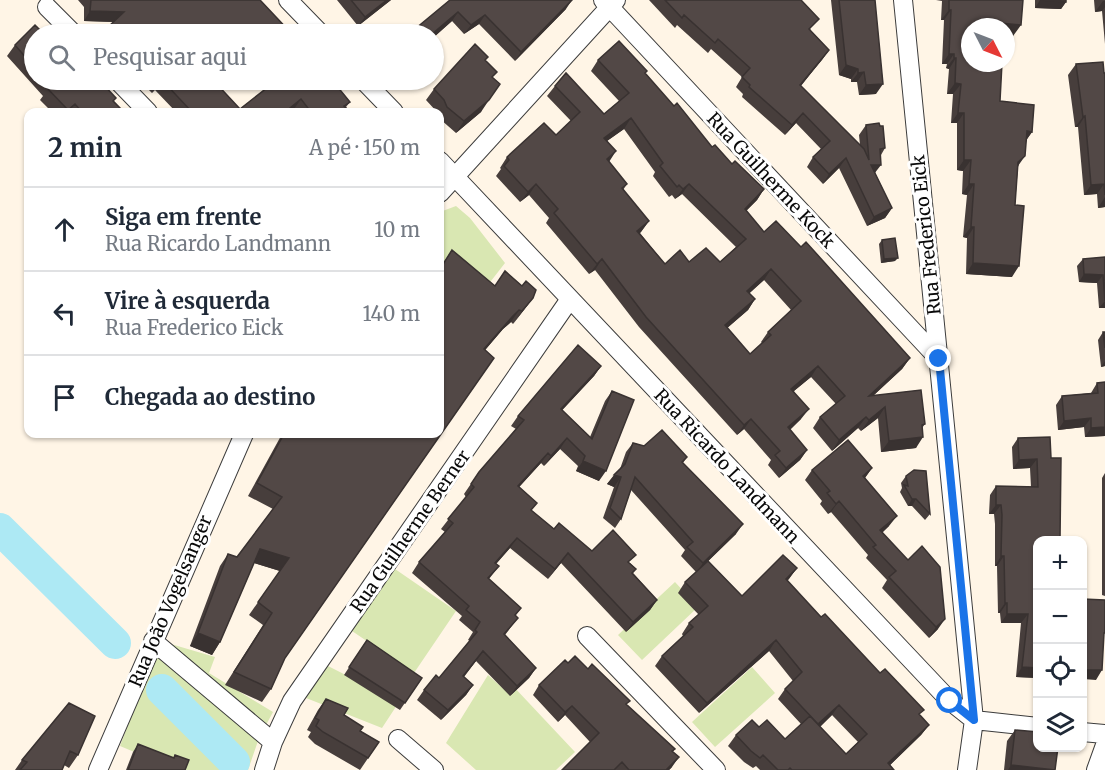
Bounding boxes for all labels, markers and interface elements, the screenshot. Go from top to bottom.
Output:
north arrow [961,18,1015,72]
search box [24,24,444,90]
icon: search [45,41,78,74]
text: Pesquisar aqui [93,43,247,71]
street label: Rua Guilherme Kock [702,107,840,253]
text: 2 min [48,131,122,164]
text: A pé · 150 m [309,135,420,160]
street label: Rua Frederico Eick [906,153,946,316]
text: Siga em frente [105,203,261,231]
icon: ahead [48,213,81,246]
text: 10 m [374,217,420,242]
text: Rua Ricardo Landmann [105,231,331,256]
text: Vire à esquerda [105,287,270,315]
icon: left [48,297,81,330]
text: 140 m [363,301,420,326]
text: Rua Frederico Eick [105,315,284,340]
route end [925,345,951,371]
icon: arrive [48,381,81,414]
text: Chegada ao destino [105,383,315,411]
street label: Rua Ricardo Landmann [649,384,805,548]
street label: Rua Guilherme Berner [345,445,475,617]
street label: Rua João Vogelsanger [123,511,217,691]
map controls [1033,536,1087,752]
button: + [1033,536,1087,590]
button: − [1033,590,1087,644]
button: locate [1033,644,1087,698]
route start [936,687,962,713]
button: layers [1033,698,1087,752]

